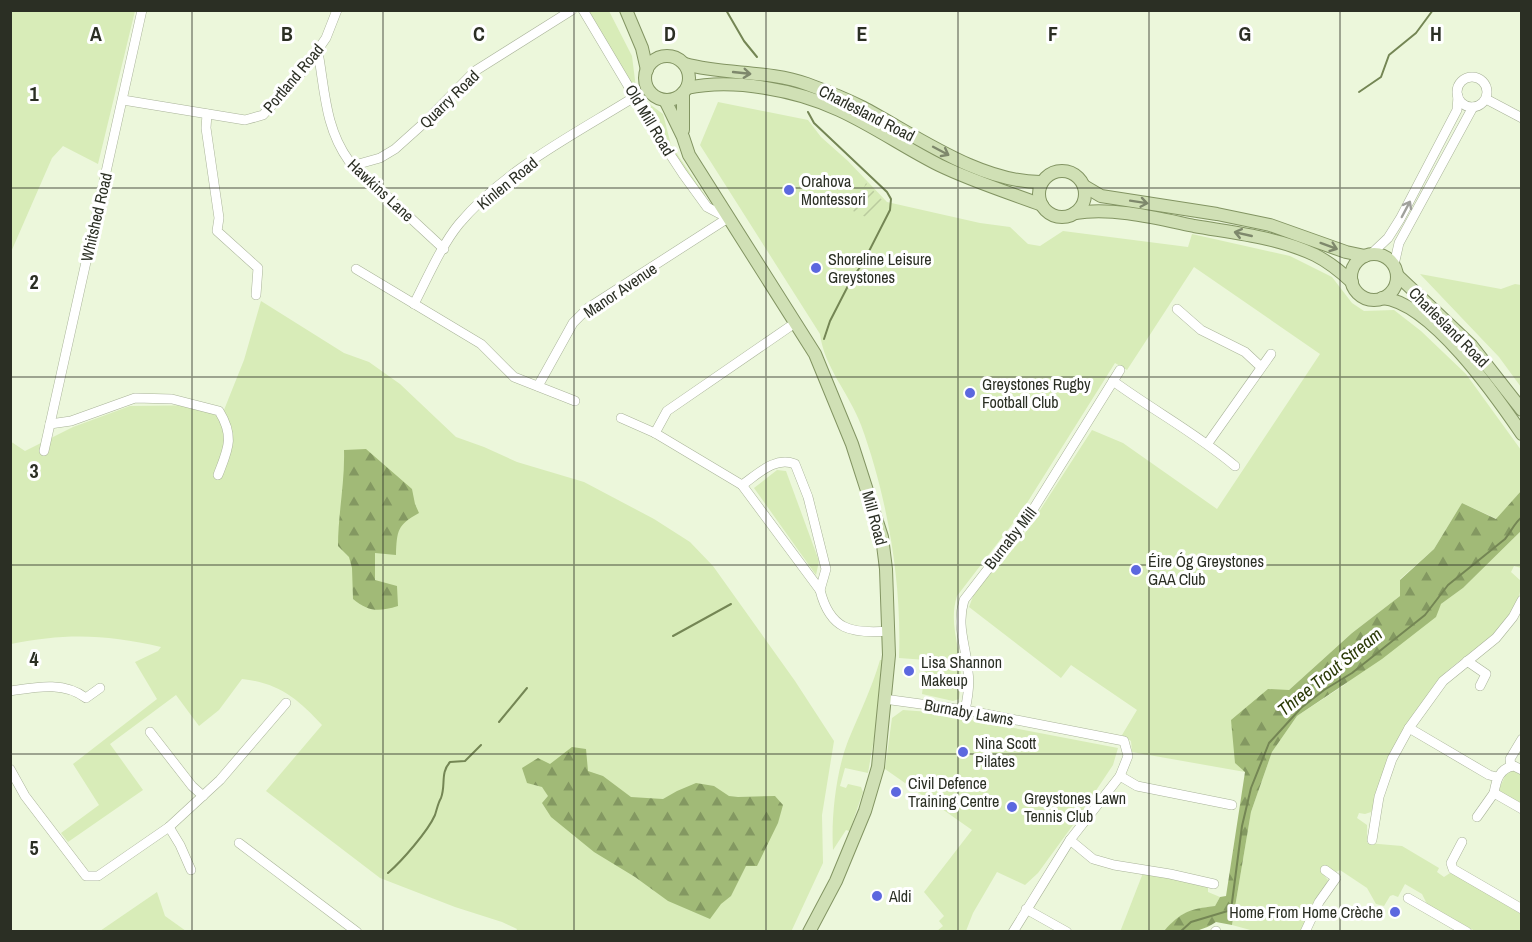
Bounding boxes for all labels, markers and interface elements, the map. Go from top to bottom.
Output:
text: A [90,20,102,47]
text: B [281,20,293,47]
text: C [473,20,485,47]
text: D [664,20,676,47]
text: E [857,20,868,47]
text: F [1048,20,1058,47]
text: G [1239,20,1251,47]
text: H [1430,20,1442,47]
street label: Portland Road [258,39,328,117]
street label: Quarry Road [414,65,484,133]
one-way arrow [732,68,752,79]
street label: Charlesland Road [815,79,919,147]
text: 1 [29,80,39,107]
street label: Old Mill Road [620,80,680,160]
one-way arrow [932,146,950,158]
street label: Kinlen Road [472,152,542,214]
street label: Hawkins Lane [343,154,419,226]
street label: Whitshed Road [75,170,117,264]
place label: Orahova Montessori [801,170,866,210]
marker: Orahova Montessori [782,183,796,197]
one-way arrow [1129,197,1149,208]
one-way arrow [1400,201,1412,219]
one-way arrow [1233,228,1253,239]
one-way arrow [1319,242,1337,253]
place label: Shoreline Leisure Greystones [828,248,932,288]
street label: Manor Avenue [579,257,661,323]
marker: Shoreline Leisure Greystones [809,261,823,275]
text: 2 [29,268,39,295]
street label: Charlesland Road [1404,282,1494,372]
place label: Greystones Rugby Football Club [982,373,1091,413]
marker: Greystones Rugby Football Club [963,386,977,400]
text: 3 [29,457,39,484]
street label: Mill Road [857,488,893,548]
street label: Burnaby Mill [979,502,1041,574]
place label: Éire Óg Greystones GAA Club [1148,550,1264,590]
marker: Éire Óg Greystones GAA Club [1129,563,1143,577]
water label: Three Trout Stream [1272,622,1387,722]
text: 4 [29,645,39,672]
place label: Lisa Shannon Makeup [921,651,1002,691]
marker: Lisa Shannon Makeup [902,664,916,678]
street label: Burnaby Lawns [923,693,1015,731]
place label: Nina Scott Pilates [975,732,1037,772]
marker: Nina Scott Pilates [956,745,970,759]
place label: Civil Defence Training Centre [908,772,999,812]
marker: Civil Defence Training Centre [889,785,903,799]
place label: Greystones Lawn Tennis Club [1024,787,1126,827]
marker: Greystones Lawn Tennis Club [1005,800,1019,814]
text: 5 [29,834,39,861]
place label: Aldi [888,885,912,907]
marker: Aldi [870,889,884,903]
place label: Home From Home Crèche [1229,901,1383,923]
marker: Home From Home Crèche [1388,905,1402,919]

